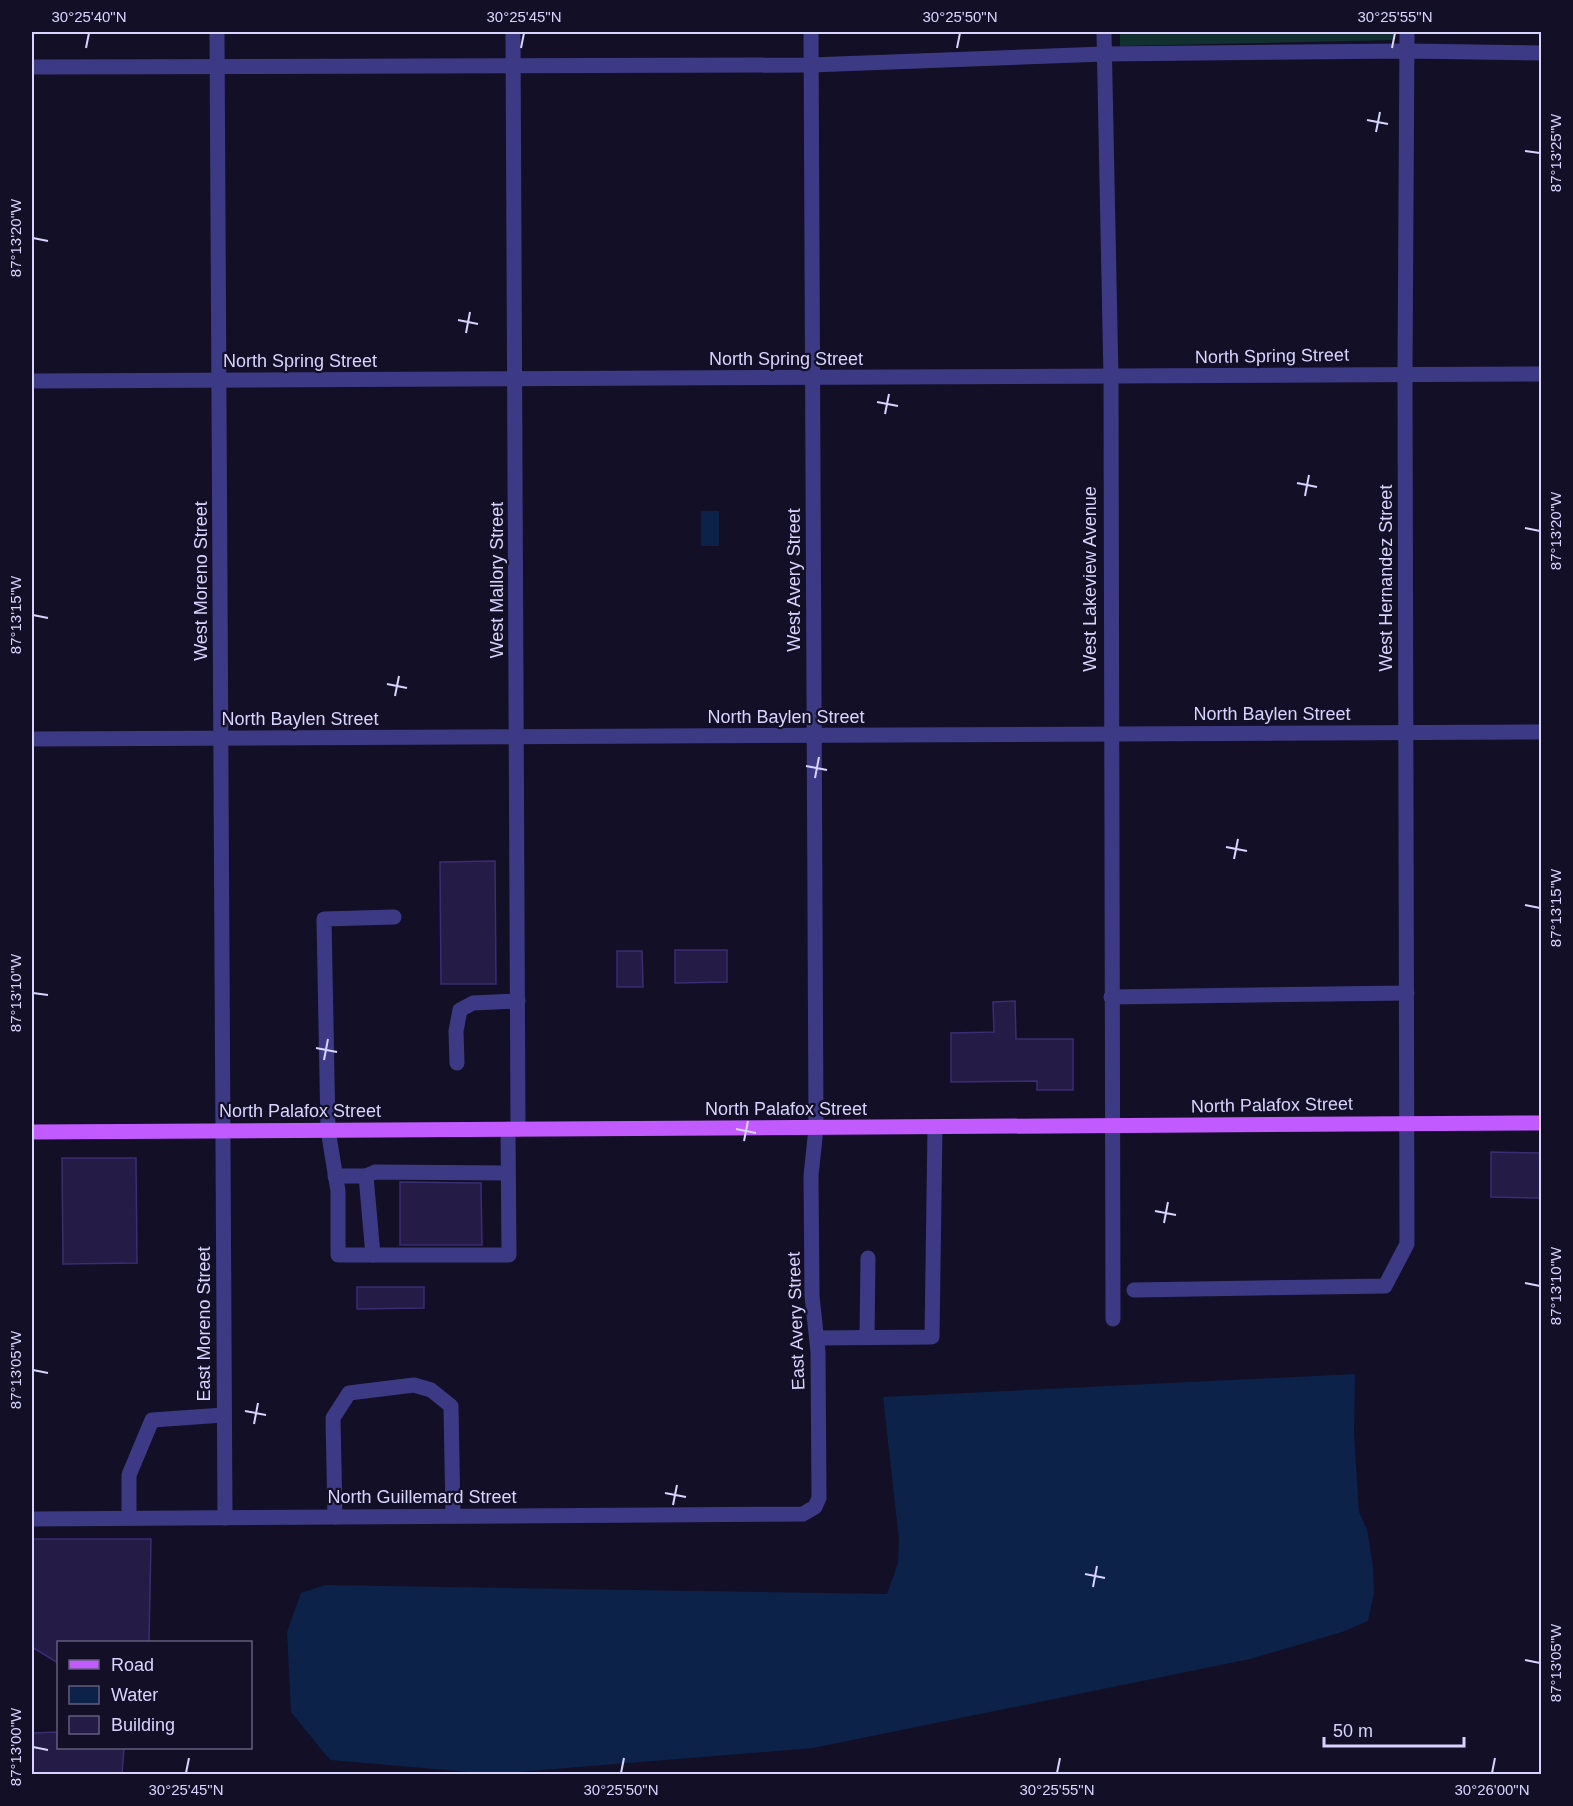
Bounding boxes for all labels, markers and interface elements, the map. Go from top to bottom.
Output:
text: 30°25'40"N [51,8,127,25]
text: 30°25'45"N [486,8,562,25]
text: 30°25'50"N [922,8,998,25]
text: 30°25'55"N [1357,8,1433,25]
text: 87°13'25"W [1547,113,1564,192]
text: 87°13'20"W [7,198,24,277]
street label: North Spring Street [1195,345,1349,367]
street label: North Spring Street [709,349,863,369]
street label: North Spring Street [223,351,377,371]
street label: West Hernandez Street [1376,485,1396,671]
street label: West Lakeview Avenue [1080,486,1100,672]
text: 87°13'20"W [1547,491,1564,570]
street label: West Moreno Street [191,501,211,661]
street label: West Mallory Street [487,502,507,658]
street label: West Avery Street [784,508,804,652]
text: 87°13'15"W [7,575,24,654]
street label: North Baylen Street [1193,704,1351,724]
street label: North Baylen Street [707,707,865,727]
street label: North Baylen Street [221,709,379,729]
text: 87°13'15"W [1547,868,1564,947]
text: 87°13'10"W [7,953,24,1032]
street label: North Palafox Street [1191,1094,1353,1116]
street label: North Palafox Street [705,1099,867,1119]
street label: North Palafox Street [219,1101,381,1121]
street label: East Moreno Street [194,1246,214,1402]
text: 87°13'10"W [1547,1246,1564,1325]
street label: East Avery Street [784,1251,808,1391]
text: 87°13'05"W [7,1330,24,1409]
street label: North Guillemard Street [327,1487,517,1507]
text: 87°13'05"W [1547,1623,1564,1702]
legend [57,1641,252,1749]
text: Road [111,1655,154,1675]
text: Water [111,1685,158,1705]
text: 87°13'00"W [7,1707,24,1786]
scale bar [1324,1710,1464,1748]
text: Building [111,1715,175,1735]
text: 50 m [1333,1721,1373,1741]
text: 30°25'45"N [148,1781,224,1798]
text: 30°25'50"N [583,1781,659,1798]
text: 30°25'55"N [1019,1781,1095,1798]
text: 30°26'00"N [1454,1781,1530,1798]

